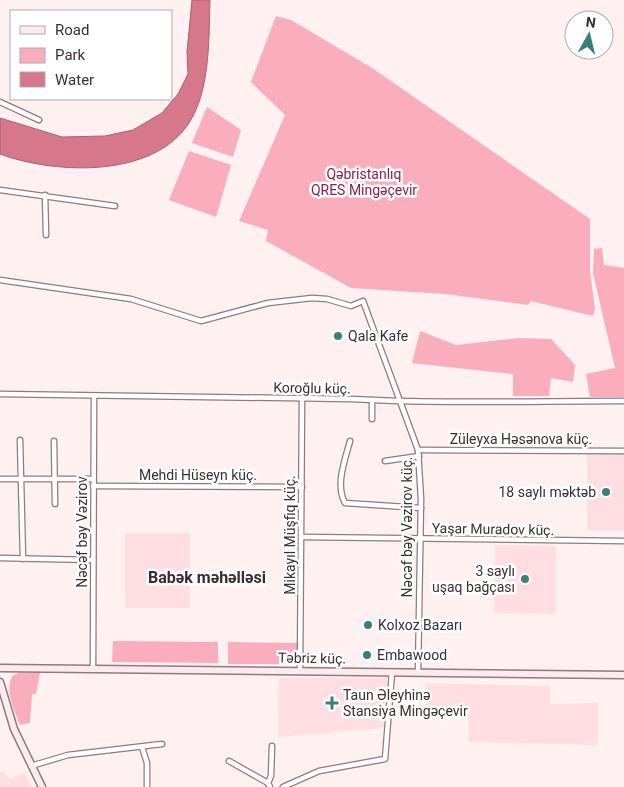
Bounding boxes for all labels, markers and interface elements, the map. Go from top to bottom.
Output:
legend [10,10,172,100]
north arrow [564,10,614,60]
text: N [585,14,597,31]
text: Road [55,21,89,39]
text: Park [55,46,86,64]
text: Water [55,71,94,89]
park label: Qəbristanlıq QRES Mingəçevir [311,166,417,198]
place label: Qala Kafe [348,328,408,344]
marker: Qala Kafe [332,330,344,342]
street label: Koroğlu küç. [273,379,351,397]
street label: Züleyxa Həsənova küç. [450,431,592,447]
street label: Nəcəf bəy Vəzirov küç. [399,457,415,597]
street label: Mehdi Hüseyn küç. [139,467,257,483]
street label: Mikayıl Müşfiq küç. [282,475,298,595]
street label: Nəcəf bəy Vəzirov [74,476,90,588]
place label: 18 saylı məktəb [499,484,596,500]
marker: 18 saylı məktəb [600,486,612,498]
street label: Yaşar Muradov küç. [432,520,554,538]
place label: 3 saylı uşaq bağçası [432,563,515,595]
district label: Babək məhəlləsi [148,568,266,587]
marker: 3 saylı uşaq bağçası [519,573,531,585]
place label: Kolxoz Bazarı [378,617,462,633]
marker: Kolxoz Bazarı [362,619,374,631]
place label: Embawood [377,647,447,663]
street label: Təbriz küç. [278,649,346,667]
marker: Embawood [361,649,373,661]
place label: Taun Əleyhinə Stansiya Mingəçevir [343,687,468,719]
marker: Taun Əleyhinə Stansiya Mingəçevir [325,696,339,710]

